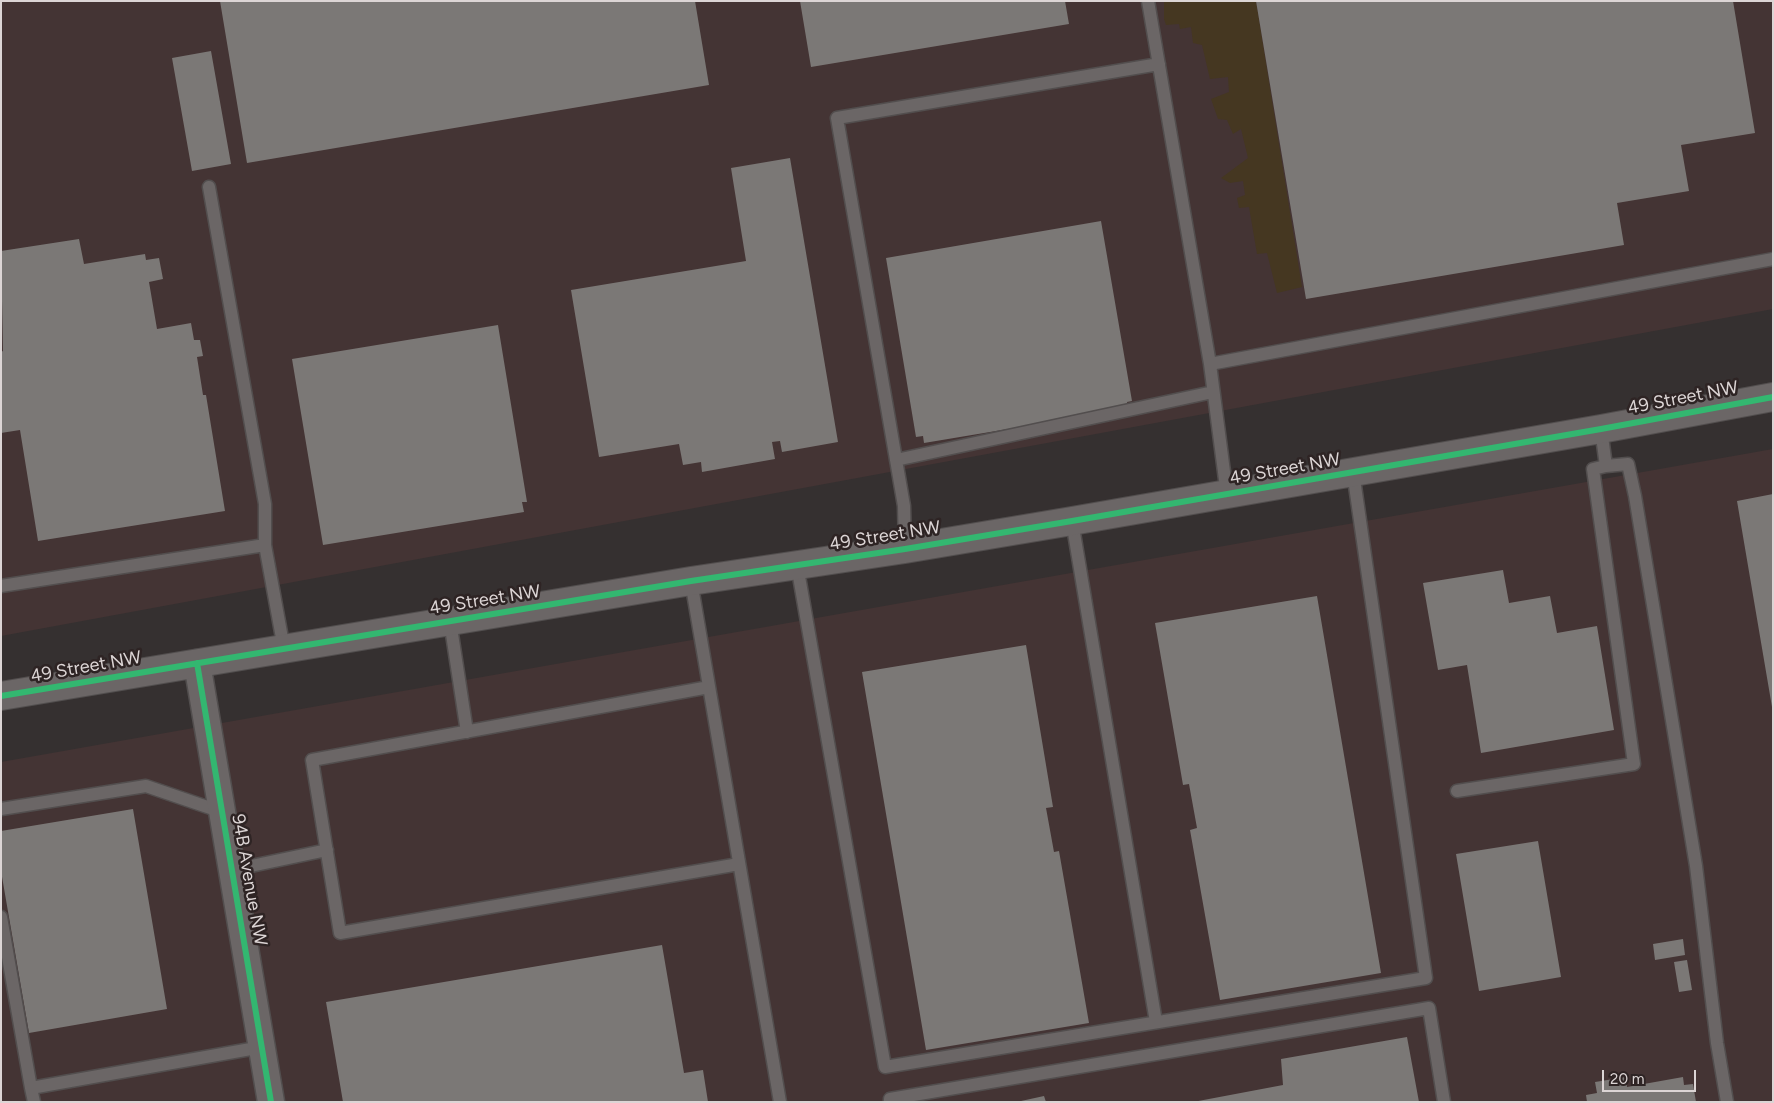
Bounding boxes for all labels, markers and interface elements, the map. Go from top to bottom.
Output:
street label: 49 Street NW [1626,377,1740,419]
street label: 49 Street NW [1228,449,1342,489]
street label: 49 Street NW [828,517,942,555]
street label: 49 Street NW [428,581,542,619]
street label: 49 Street NW [29,647,143,687]
street label: 94B Avenue NW [227,812,271,948]
scale bar [1604,1060,1698,1092]
text: 20 m [1610,1070,1644,1088]

